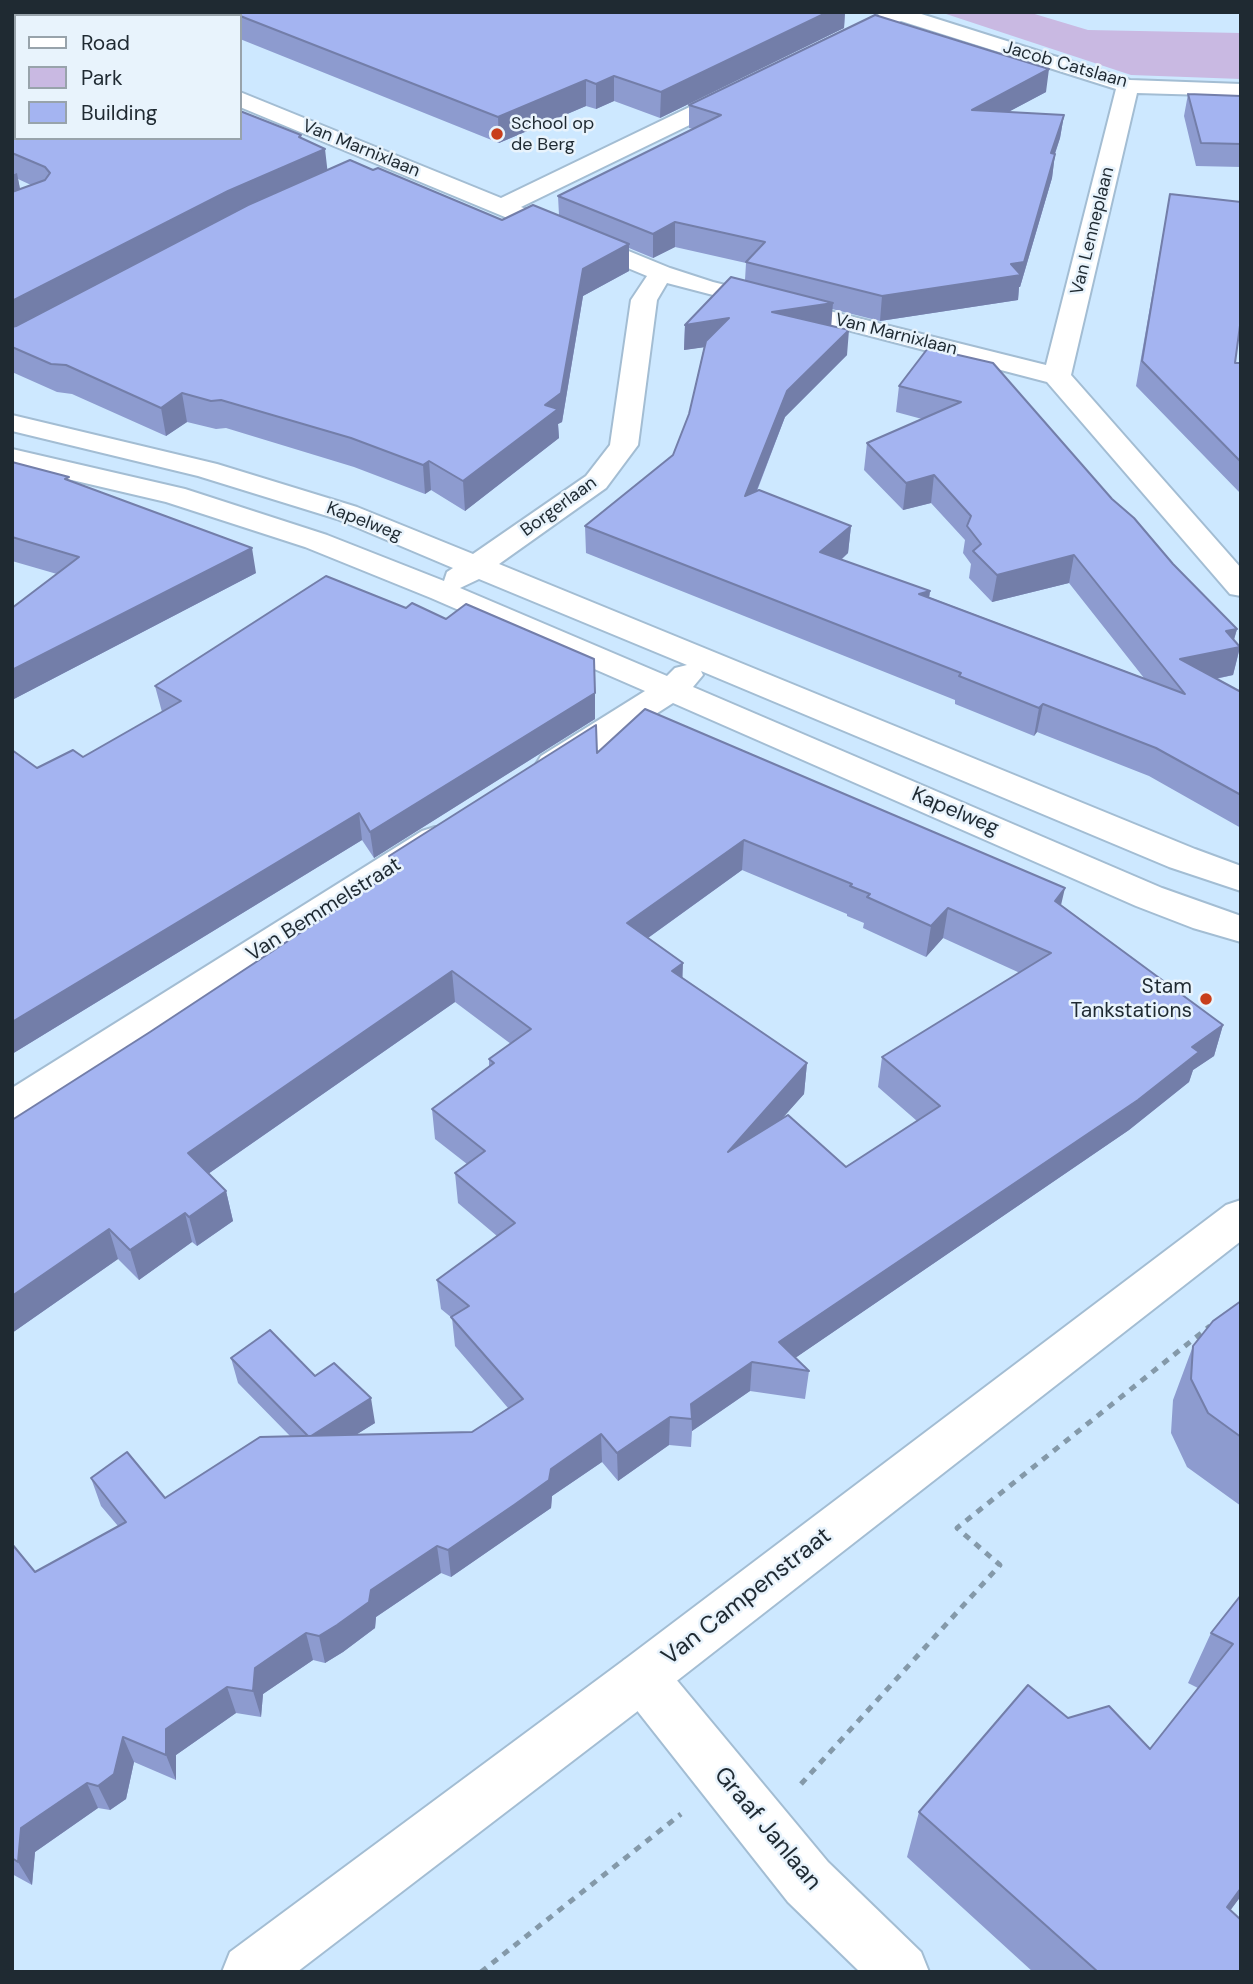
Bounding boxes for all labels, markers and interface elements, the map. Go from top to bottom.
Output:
legend [14,14,242,140]
text: Road [81,29,130,57]
street label: Jacob Catslaan [1000,37,1130,93]
text: Park [81,64,122,92]
text: Building [81,99,157,127]
place label: School op de Berg [511,113,594,156]
street label: Van Marnixlaan [299,116,423,182]
marker: School op de Berg [489,126,505,142]
street label: Van Lenneplaan [1067,165,1119,297]
street label: Van Marnixlaan [833,309,959,361]
street label: Borgerlaan [517,472,601,542]
street label: Kapelweg [323,498,405,546]
street label: Kapelweg [908,782,1002,842]
street label: Van Bemmelstraat [242,852,406,968]
place label: Stam Tankstations [1071,974,1192,1024]
marker: Stam Tankstations [1198,991,1214,1007]
street label: Van Campenstraat [657,1522,837,1672]
street label: Graaf Janlaan [707,1762,827,1896]

